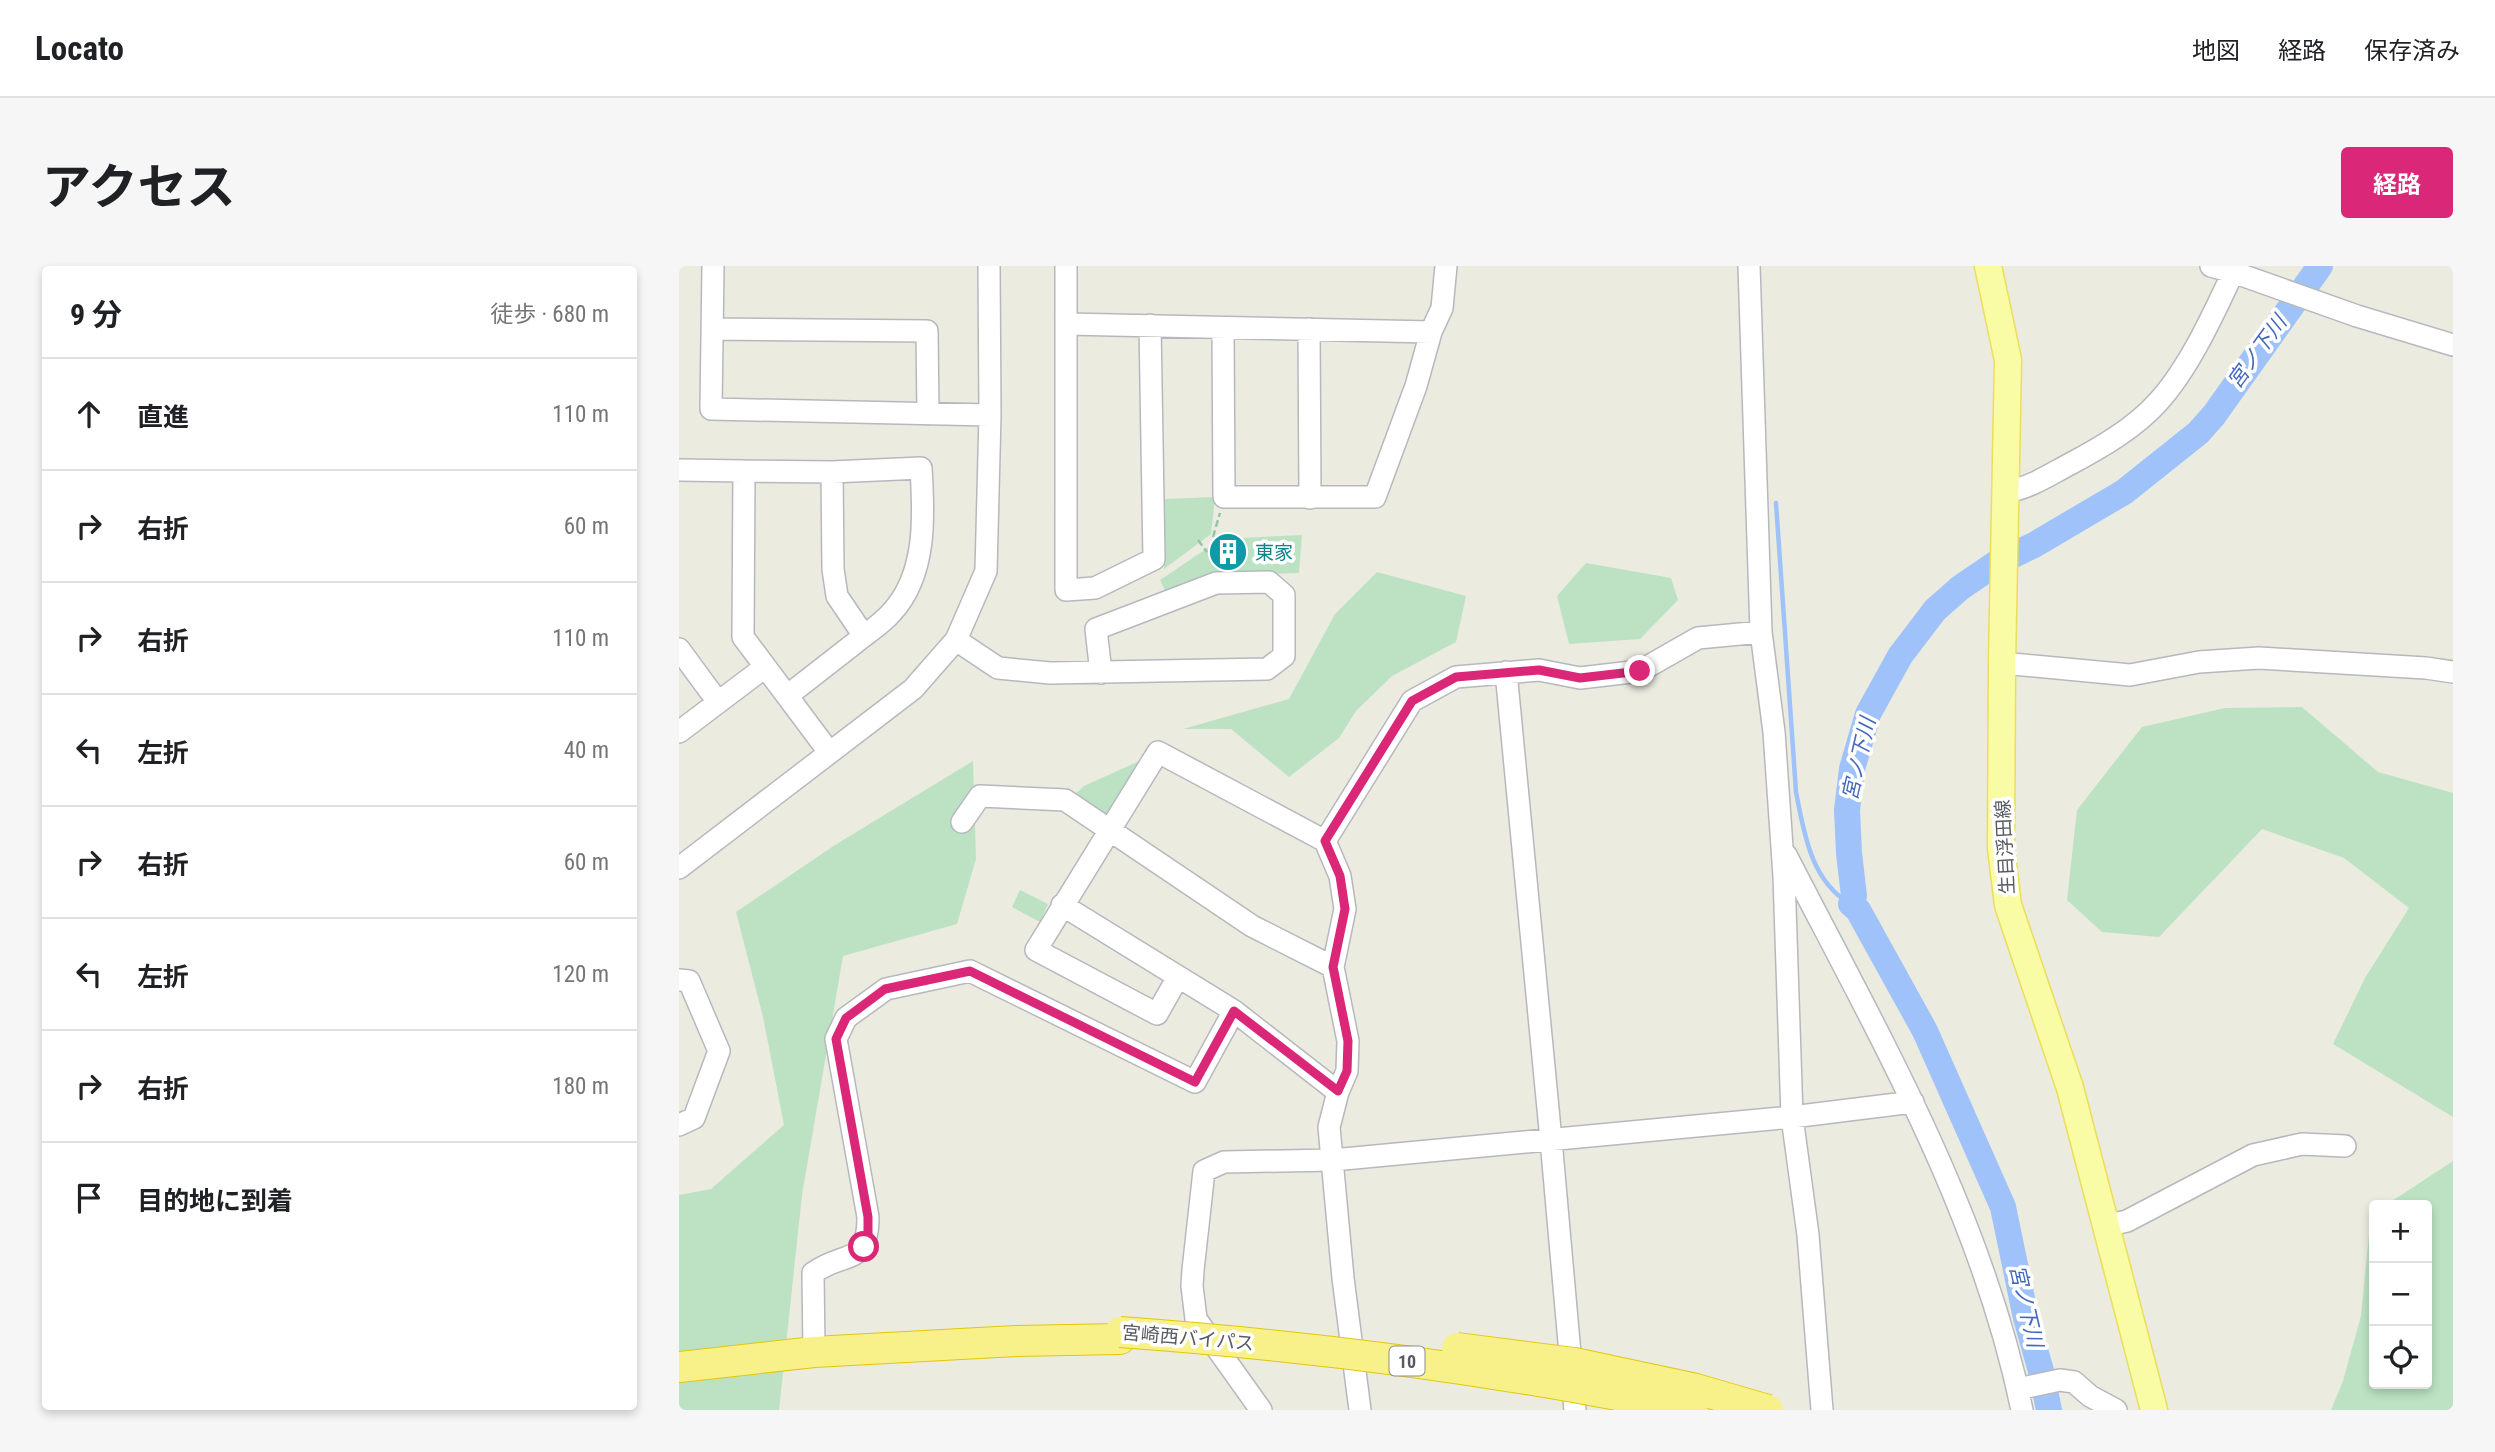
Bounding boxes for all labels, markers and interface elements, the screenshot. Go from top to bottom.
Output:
text: Locato [35,29,124,68]
text: 地図 [2192,37,2240,65]
text: 経路 [2278,37,2326,65]
text: 保存済み [2364,37,2460,65]
button: 経路 [2341,147,2453,218]
text: アクセス [42,159,236,216]
text: 9 分 [70,297,122,332]
text: 徒歩 · 680 m [490,301,609,328]
water label: 宮ノ下川 [2223,309,2293,393]
icon: ahead [70,395,108,433]
text: 110 m [552,401,609,428]
text: 直進 [137,402,189,432]
icon: right [70,507,108,545]
text: 60 m [564,513,609,540]
text: 右折 [137,514,189,544]
building icon: 東家 [1207,531,1249,573]
place label: 東家 [1255,541,1293,564]
icon: right [70,619,108,657]
text: 110 m [552,625,609,652]
text: 右折 [137,626,189,656]
route end [1624,655,1655,686]
water label: 宮ノ下川 [1838,713,1881,803]
icon: left [70,731,108,769]
text: 40 m [564,737,609,764]
text: 左折 [137,738,189,768]
street label: 生目浮田線 [1991,799,2019,895]
icon: right [70,843,108,881]
text: 60 m [564,849,609,876]
text: 右折 [137,850,189,880]
icon: left [70,955,108,993]
text: 120 m [552,961,609,988]
text: 左折 [137,962,189,992]
icon: right [70,1067,108,1105]
text: 180 m [552,1073,609,1100]
text: 右折 [137,1074,189,1104]
icon: arrive [70,1179,108,1217]
text: 目的地に到着 [137,1186,293,1216]
map controls [2369,1200,2432,1389]
button: + [2369,1200,2432,1263]
route start [848,1231,879,1262]
water label: 宮ノ下川 [2005,1262,2048,1352]
button: − [2369,1263,2432,1326]
street label: 宮崎西バイパス [1121,1321,1255,1355]
button: locate [2369,1326,2432,1389]
road number: 10 [1389,1346,1425,1376]

